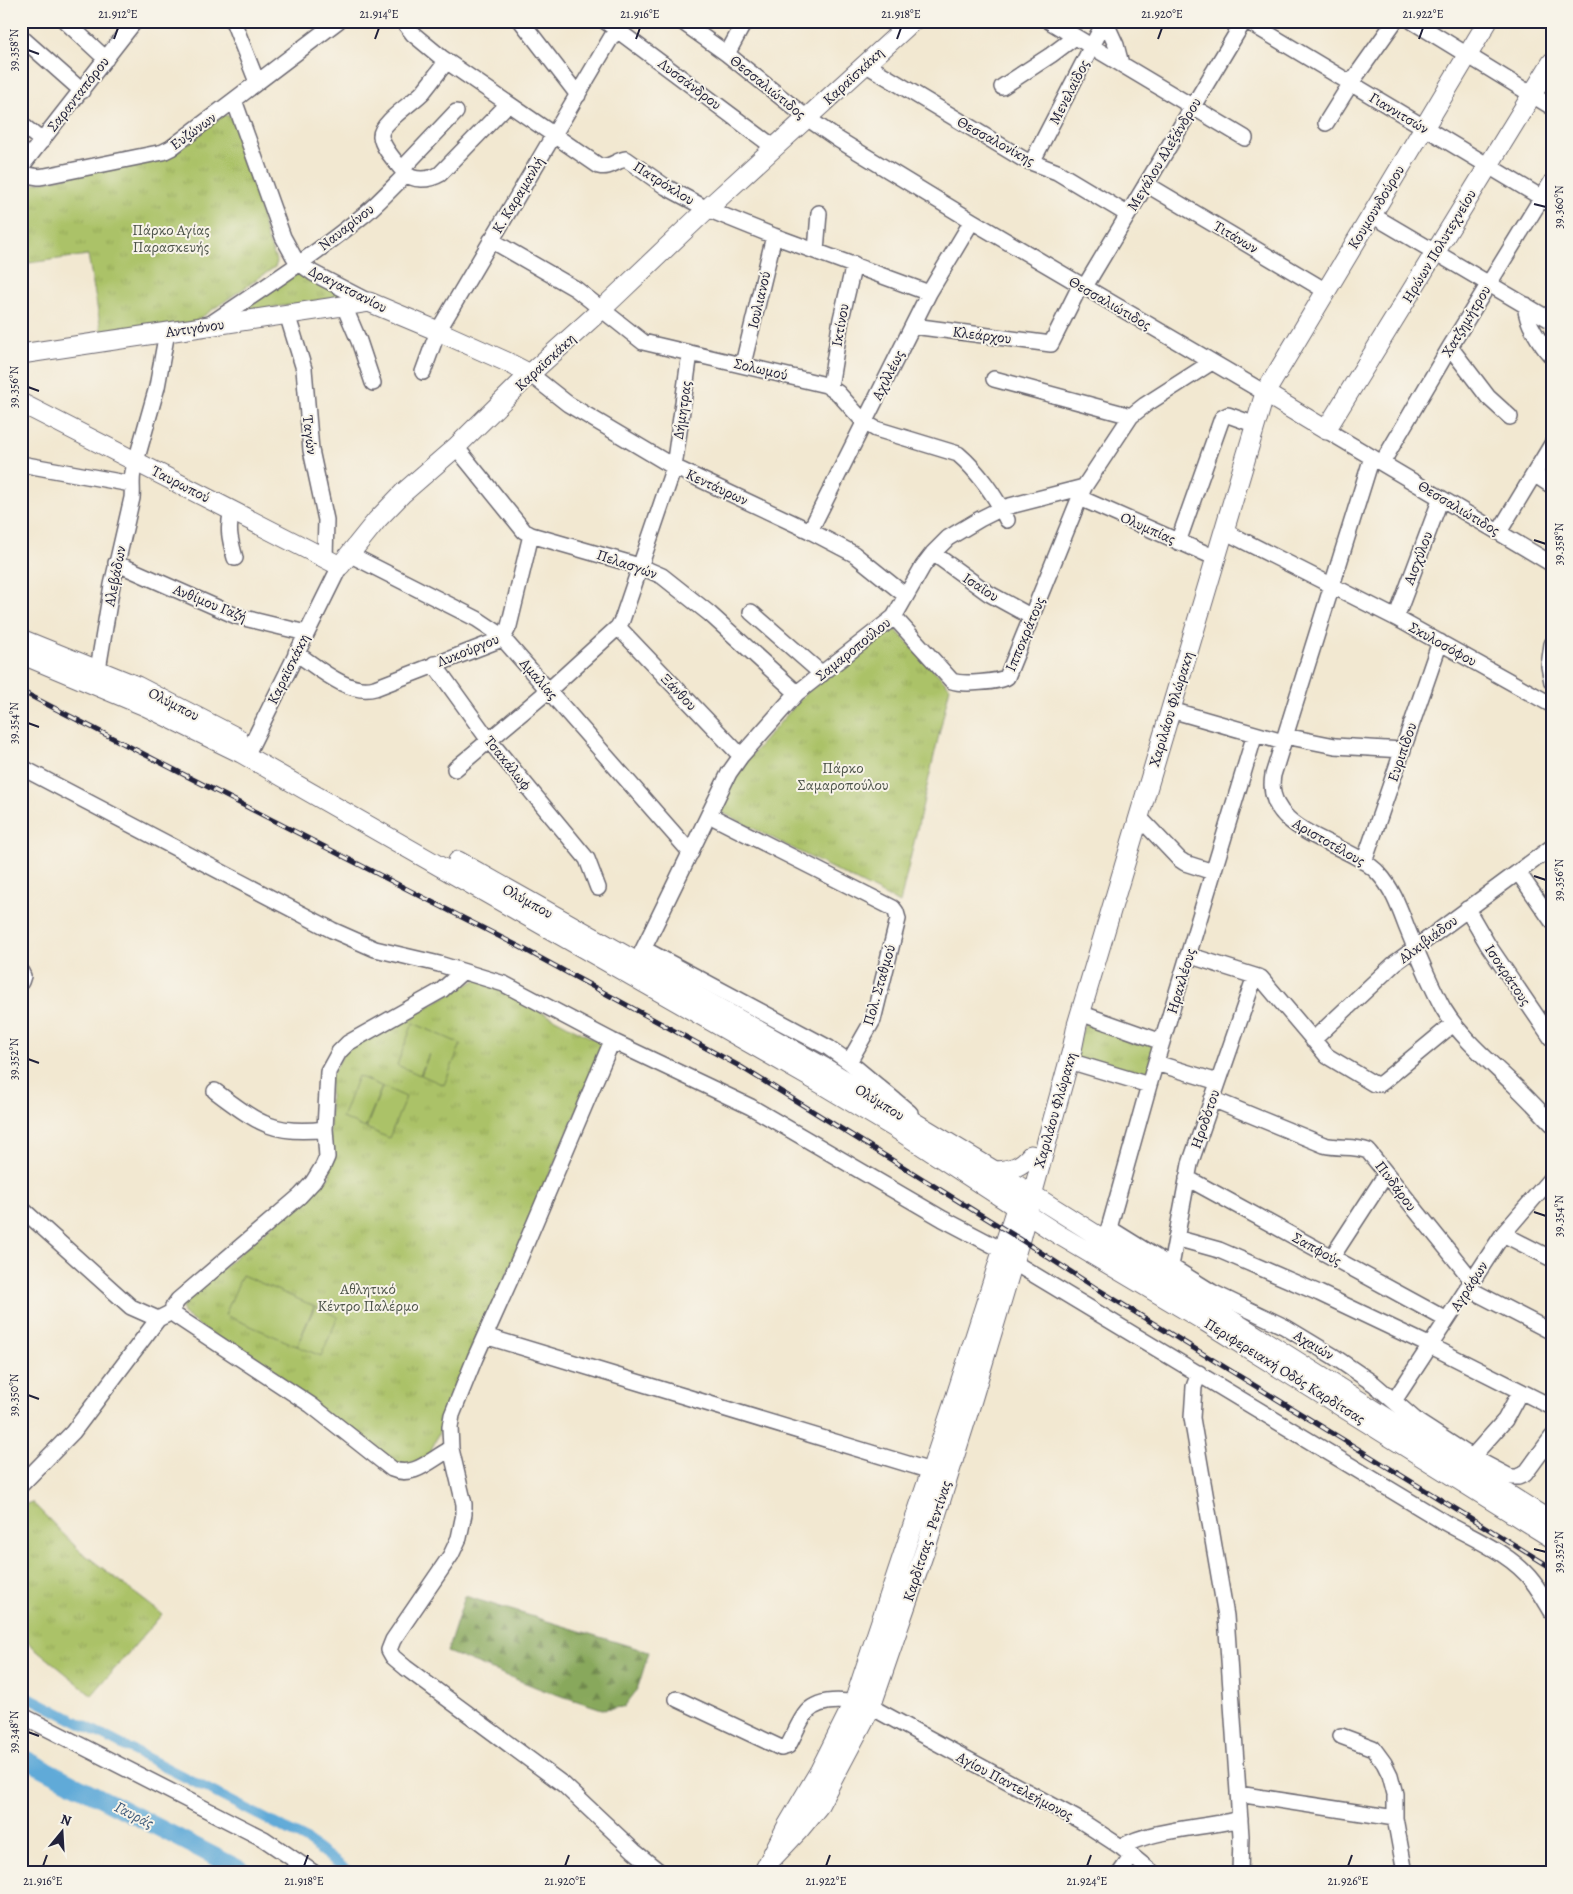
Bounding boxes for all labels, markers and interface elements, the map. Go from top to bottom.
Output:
text: 21.912°E [98,6,138,22]
text: 21.914°E [359,6,399,22]
text: 21.916°E [620,6,660,22]
text: 21.918°E [881,6,921,22]
text: 21.920°E [1141,6,1183,22]
text: 21.922°E [1402,6,1444,22]
text: 39.358°N [6,28,22,71]
street label: Καραϊσκάκη [818,43,888,109]
street label: Θεσσαλιώτιδος [726,50,810,124]
street label: Σαρανταπόρου [42,52,114,136]
street label: Λυσσάνδρου [653,53,726,114]
street label: Μενελαϊδος [1044,56,1094,128]
street label: Γιαννιτσών [1366,87,1432,139]
street label: Μεγάλου Αλεξάνδρου [1122,93,1206,214]
street label: Ευζώνων [166,107,220,155]
street label: Θεσσαλονίκης [954,111,1038,171]
street label: Κ. Καραμανλή [487,153,549,237]
street label: Πατρόκλου [630,156,699,210]
street label: Κουμουνδούρου [1343,161,1409,253]
street label: Ηρώων Πολυτεχνείου [1397,185,1481,307]
text: 39.360°N [1551,185,1567,229]
street label: Ναυαρίνου [314,199,378,255]
street label: Τιτάνων [1210,216,1262,258]
park label: Πάρκο Αγίας Παρασκευής [132,220,210,257]
street label: Δραγατσανίου [305,261,391,317]
street label: Ιουλιανού [743,269,775,331]
street label: Θεσσαλιώτιδος [1065,271,1155,335]
street label: Χατζημήτρου [1437,281,1495,361]
street label: Ικτίνου [826,302,854,348]
street label: Αντιγόνου [163,314,226,342]
street label: Κλεάρχου [951,321,1013,349]
street label: Καραϊσκάκη [510,329,580,395]
street label: Αχιλλέως [866,346,909,405]
street label: Σολωμού [732,353,790,385]
text: 39.356°N [6,366,22,408]
street label: Δήμητρας [668,379,696,441]
street label: Ταγών [298,414,322,456]
street label: Ταυρωπού [148,461,214,507]
street label: Κεντάυρων [683,464,751,510]
street label: Θεσσαλιώτιδος [1414,476,1504,540]
street label: Ολυμπίας [1117,507,1179,549]
text: 39.358°N [1551,522,1567,565]
street label: Αισχύλου [1398,528,1437,589]
street label: Αλεβάδων [99,544,131,609]
street label: Πελασγών [594,544,660,584]
street label: Ισαΐου [959,568,1003,606]
street label: Ανθίμου Γαζή [169,579,250,627]
street label: Ιπποκράτους [1000,594,1050,674]
street label: Σαμαροπούλου [811,612,895,685]
street label: Σκυλοσόφου [1405,617,1481,671]
street label: Λυκούργου [433,628,502,672]
street label: Καραϊσκάκη [262,630,314,708]
street label: Χαριλάου Φλώρακη [1144,649,1198,769]
street label: Αμαλίας [515,653,563,704]
street label: Ξάνθου [656,669,702,715]
street label: Ολύμπου [145,683,203,725]
text: 39.354°N [6,702,22,744]
street label: Ευριπίδου [1383,720,1422,784]
street label: Τσακάλωφ [480,731,536,795]
park label: Πάρκο Σαμαροπούλου [797,758,889,795]
street label: Αριστοτέλους [1288,813,1369,871]
text: 39.356°N [1551,859,1567,901]
street label: Ολύμπου [499,879,557,923]
street label: Αλκιβιάδου [1394,910,1462,968]
street label: Ισοκράτους [1480,940,1536,1010]
street label: Πολ. Σταθμού [858,942,900,1028]
street label: Ηρακλέους [1162,946,1200,1016]
text: 39.352°N [6,1038,22,1080]
street label: Χαριλάου Φλώρακη [1029,1050,1081,1170]
street label: Ολύμπου [851,1079,909,1125]
street label: Ηροδότου [1186,1087,1225,1151]
street label: Πινδάρου [1371,1157,1422,1215]
text: 39.354°N [1551,1195,1567,1237]
street label: Σαπφούς [1289,1227,1345,1271]
street label: Αγράφων [1445,1257,1493,1316]
park label: Αθλητικό Κέντρο Παλέρμο [317,1279,419,1316]
street label: Περιφερειακή Οδός Καρδίτσας [1201,1313,1369,1429]
street label: Αχαιών [1289,1325,1338,1365]
text: 39.350°N [6,1373,22,1416]
street label: Καρδίτσας - Ρεντίνας [898,1478,956,1604]
text: 39.352°N [1551,1531,1567,1573]
text: 39.348°N [6,1710,22,1753]
street label: Αγίου Παντελεήμονος [952,1746,1077,1825]
water label: Γαυράς [111,1796,157,1834]
north arrow [38,1806,88,1856]
text: N [58,1810,74,1831]
text: 21.916°E [23,1873,63,1889]
text: 21.918°E [284,1873,324,1889]
text: 21.920°E [544,1873,586,1889]
text: 21.922°E [805,1873,847,1889]
text: 21.924°E [1067,1873,1107,1889]
text: 21.926°E [1328,1873,1368,1889]

